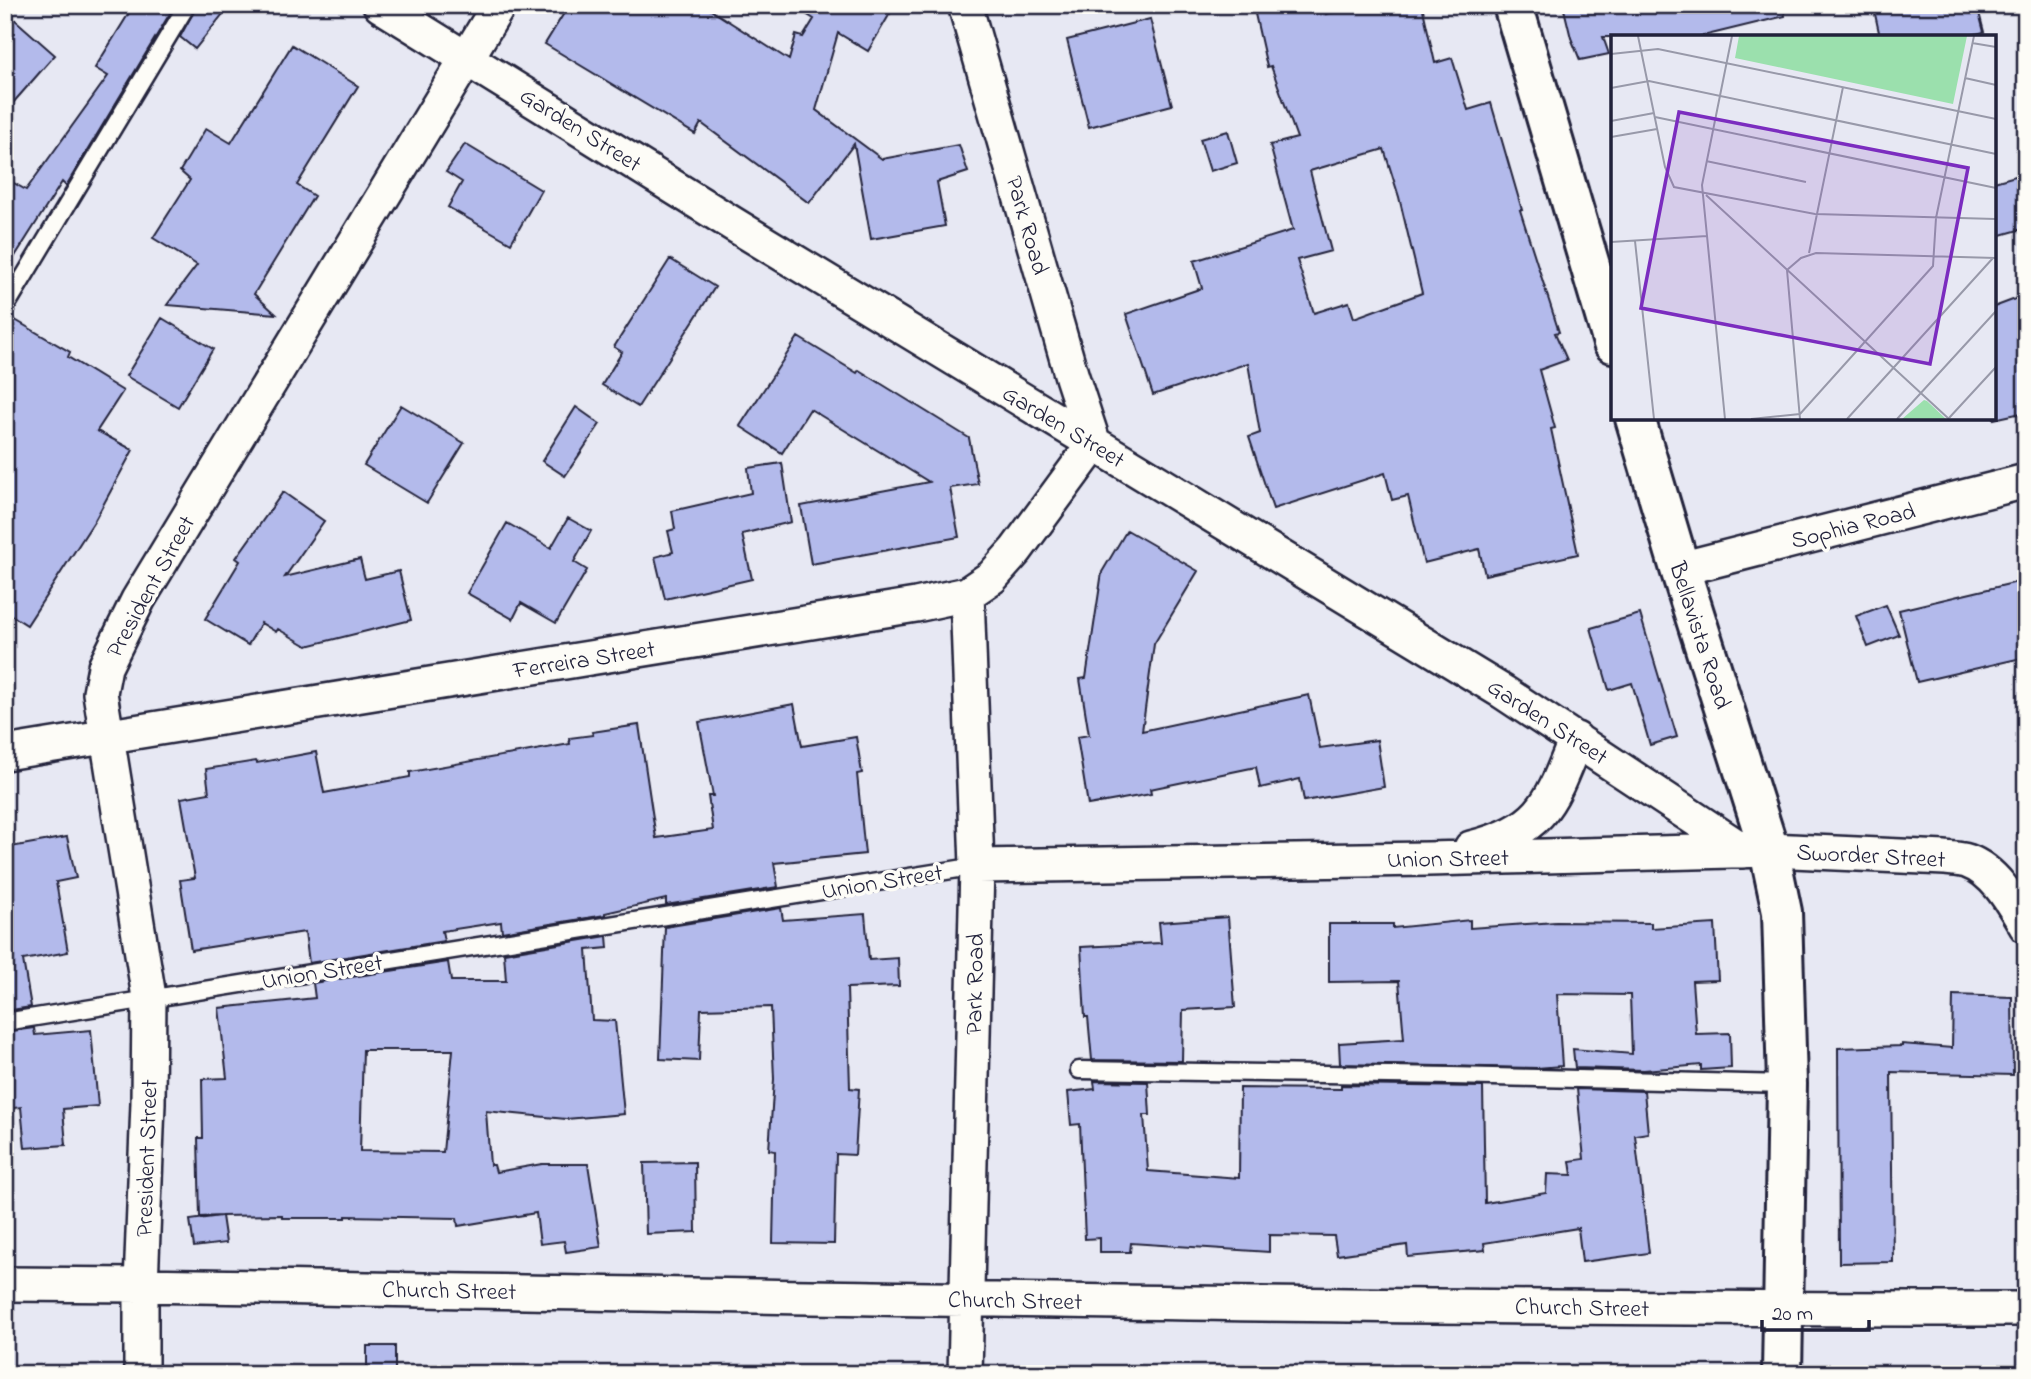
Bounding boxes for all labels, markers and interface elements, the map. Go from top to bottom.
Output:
inset map [1611,35,1996,420]
street label: Garden Street [512,80,647,183]
street label: Park Road [995,172,1057,280]
street label: Garden Street [995,378,1131,479]
street label: Sophia Road [1788,495,1920,560]
street label: President Street [99,510,206,665]
street label: Bellavista Road [1658,557,1739,714]
street label: Ferreira Street [510,633,658,690]
street label: Garden Street [1479,671,1614,775]
street label: Sworder Street [1796,836,1946,879]
street label: Union Street [1387,842,1509,879]
street label: Union Street [819,857,945,910]
street label: Park Road [958,932,995,1035]
street label: Union Street [259,947,385,1000]
street label: President Street [128,1079,169,1238]
street label: Church Street [382,1274,516,1311]
street label: Church Street [948,1284,1082,1321]
scale bar [1762,1288,1868,1332]
street label: Church Street [1515,1291,1649,1328]
text: 20 m [1772,1300,1813,1330]

